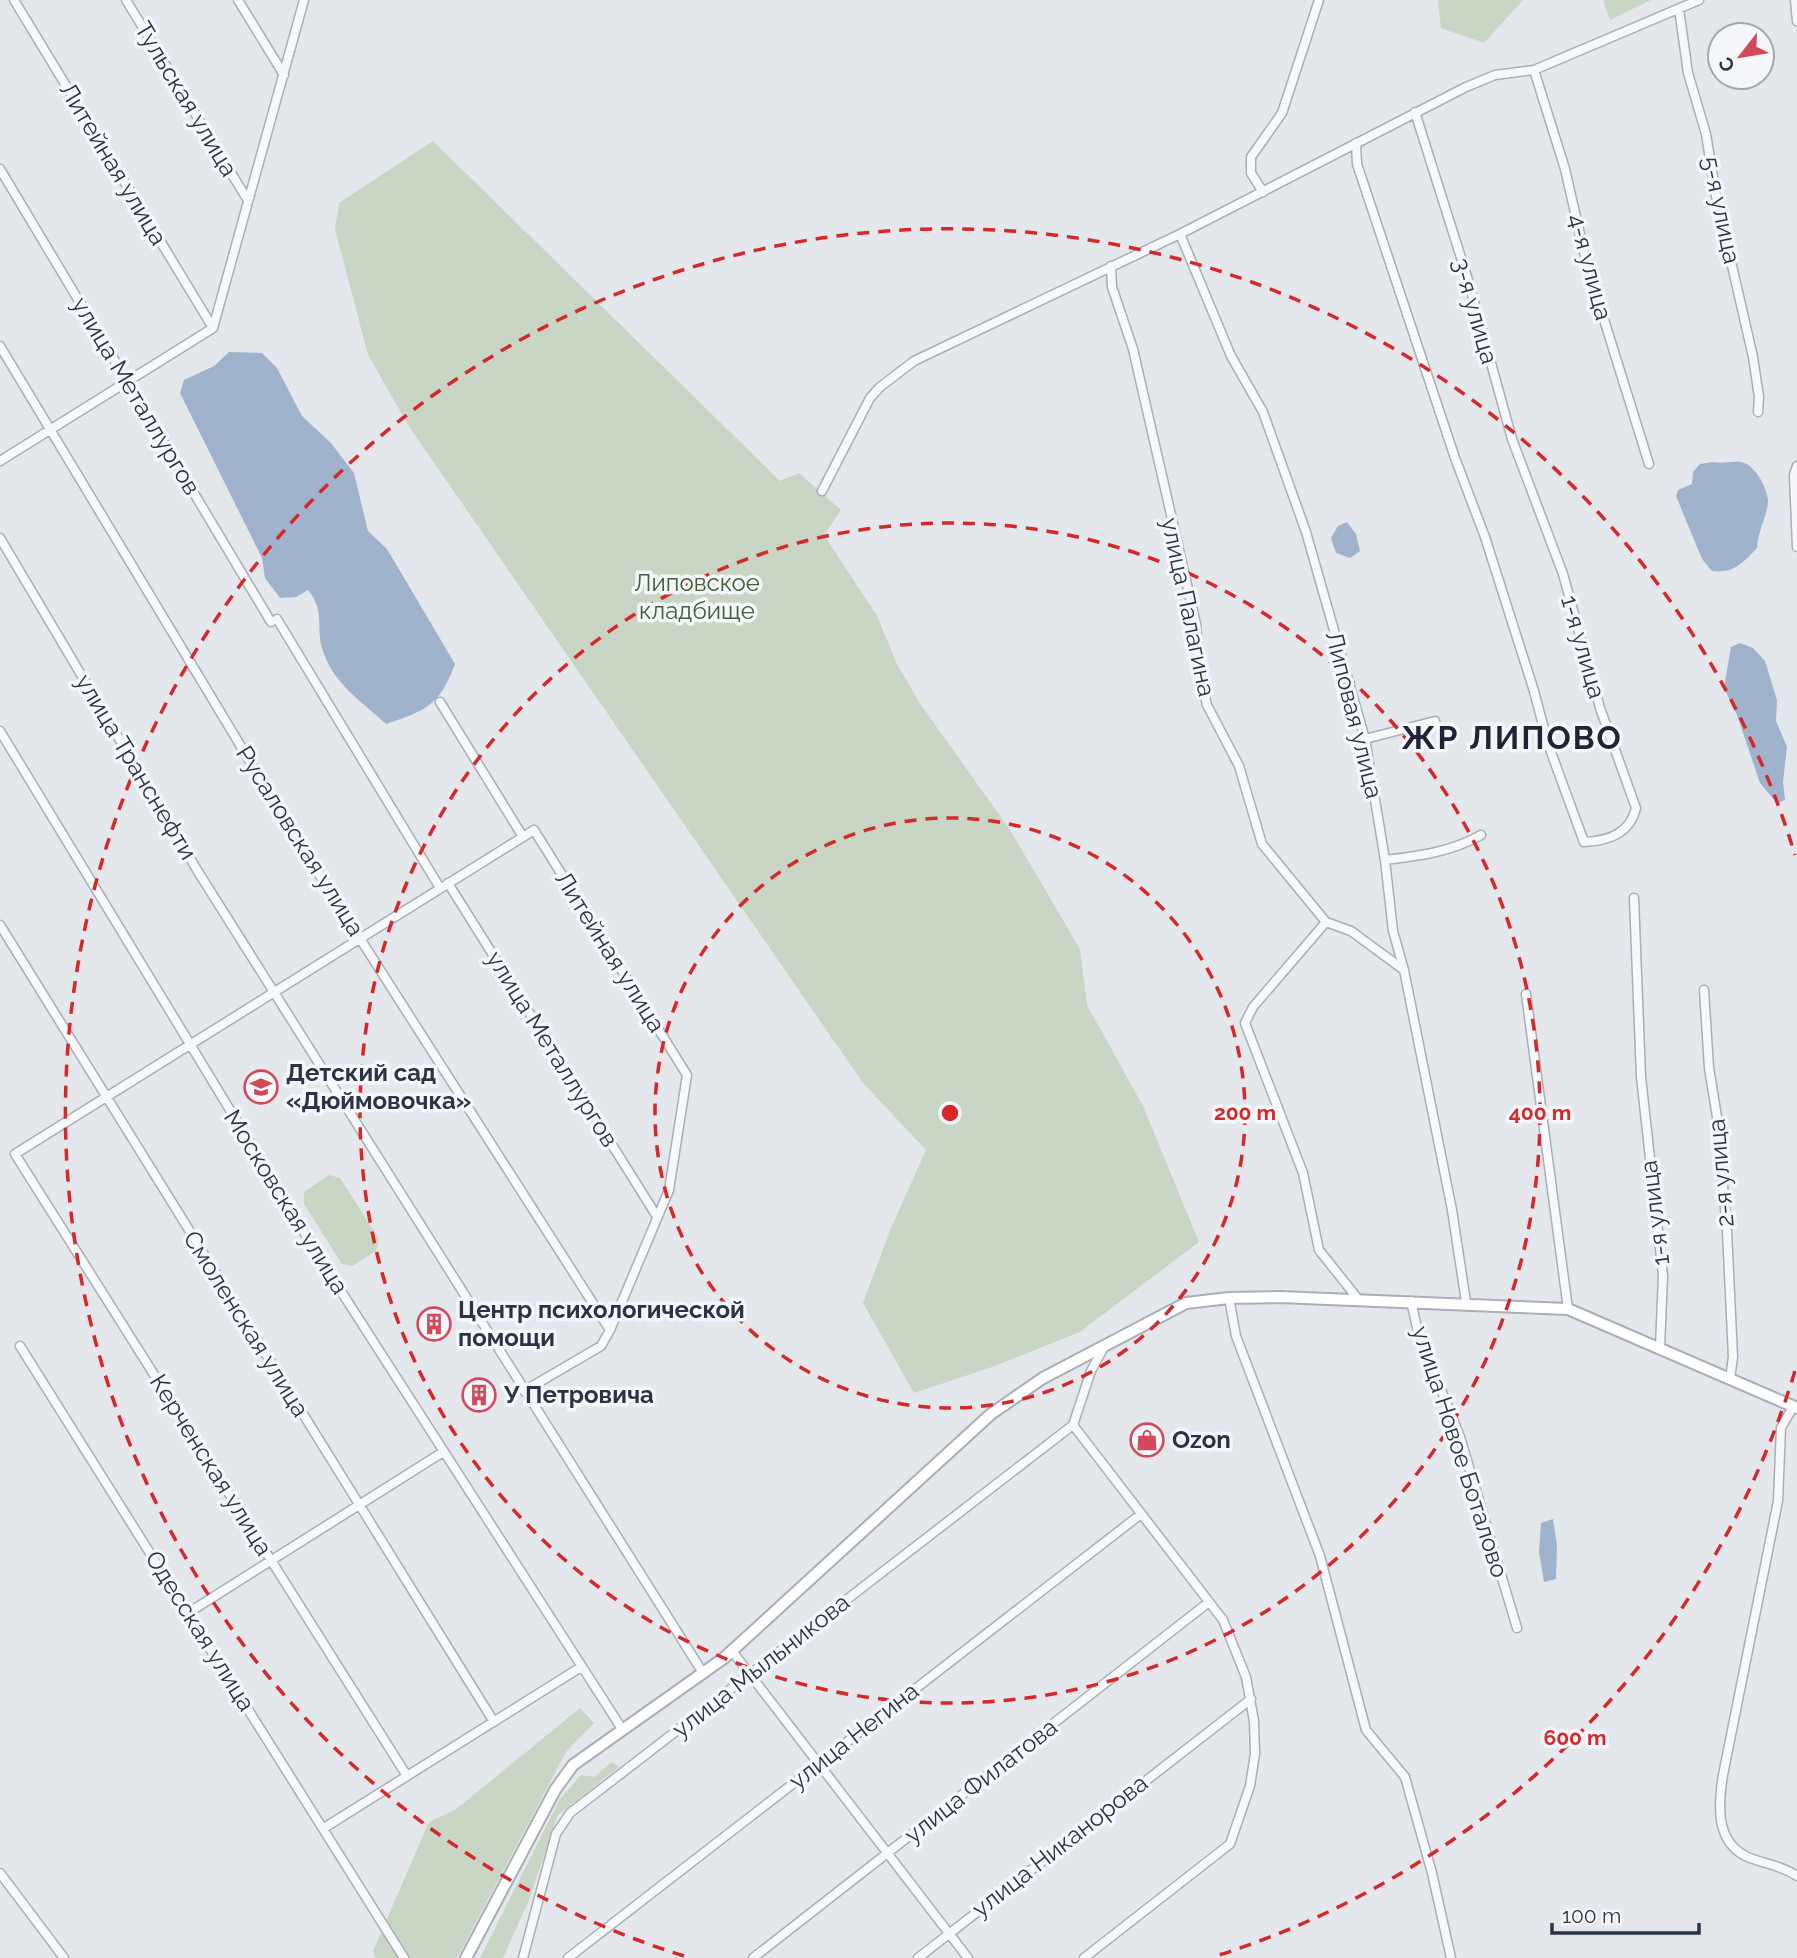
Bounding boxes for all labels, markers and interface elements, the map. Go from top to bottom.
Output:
street label: Тульская улица [129,16,244,181]
north arrow [1706,21,1776,91]
text: С [1714,53,1739,76]
street label: Литейная улица [54,77,173,250]
street label: 5-я улица [1696,154,1747,266]
street label: 4-я улица [1562,210,1619,323]
street label: 3-я улица [1447,255,1504,367]
street label: улица Металлургов [66,292,207,500]
street label: улица Палагина [1155,515,1222,699]
park label: Липовское кладбище [634,568,760,625]
street label: 1-я улица [1555,592,1612,702]
street label: Липовая улица [1320,628,1389,802]
street label: улица Транснефти [70,669,203,865]
district label: ЖР ЛИПОВО [1401,719,1623,756]
street label: Русаловская улица [230,740,371,941]
street label: Литейная улица [549,866,672,1038]
street label: улица Металлургов [480,945,624,1152]
place label: Детский сад «Дюймовочка» [286,1058,471,1115]
school or university icon: Детский сад «Дюймовочка» [242,1068,280,1106]
text: 200 m [1214,1100,1276,1125]
text: 400 m [1509,1100,1571,1125]
centre of rings [938,1101,962,1125]
street label: Московская улица [218,1104,355,1299]
street label: 2-я улица [1701,1118,1740,1228]
street label: 1-я улица [1634,1159,1675,1267]
street label: Смоленская улица [177,1225,315,1422]
place label: Центр психологической помощи [458,1295,745,1352]
building icon: Центр психологической помощи [415,1305,453,1343]
street label: улица Новое Боталово [1406,1323,1515,1581]
street label: Керченская улица [144,1369,279,1561]
building icon: У Петровича [460,1376,498,1414]
place label: У Петровича [503,1380,654,1409]
shop icon: Ozon [1128,1421,1166,1459]
place label: Ozon [1172,1425,1231,1454]
street label: Одесская улица [139,1545,261,1716]
street label: улица Мыльникова [666,1587,855,1744]
street label: улица Негина [783,1676,924,1795]
street label: улица Филатова [899,1712,1063,1849]
text: 600 m [1543,1725,1607,1750]
street label: улица Никанорова [966,1768,1153,1923]
scale bar [1552,1892,1699,1936]
text: 100 m [1562,1903,1621,1928]

